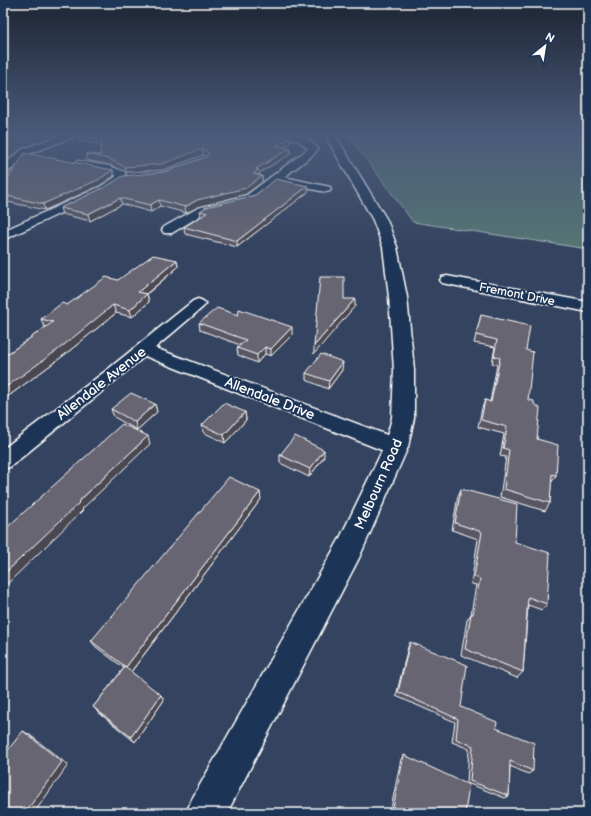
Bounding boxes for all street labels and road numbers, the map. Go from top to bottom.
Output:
street label: Fremont Drive [478,280,556,309]
street label: Allendale Avenue [53,343,149,424]
street label: Allendale Drive [222,374,317,423]
street label: Melbourn Road [351,436,406,532]

